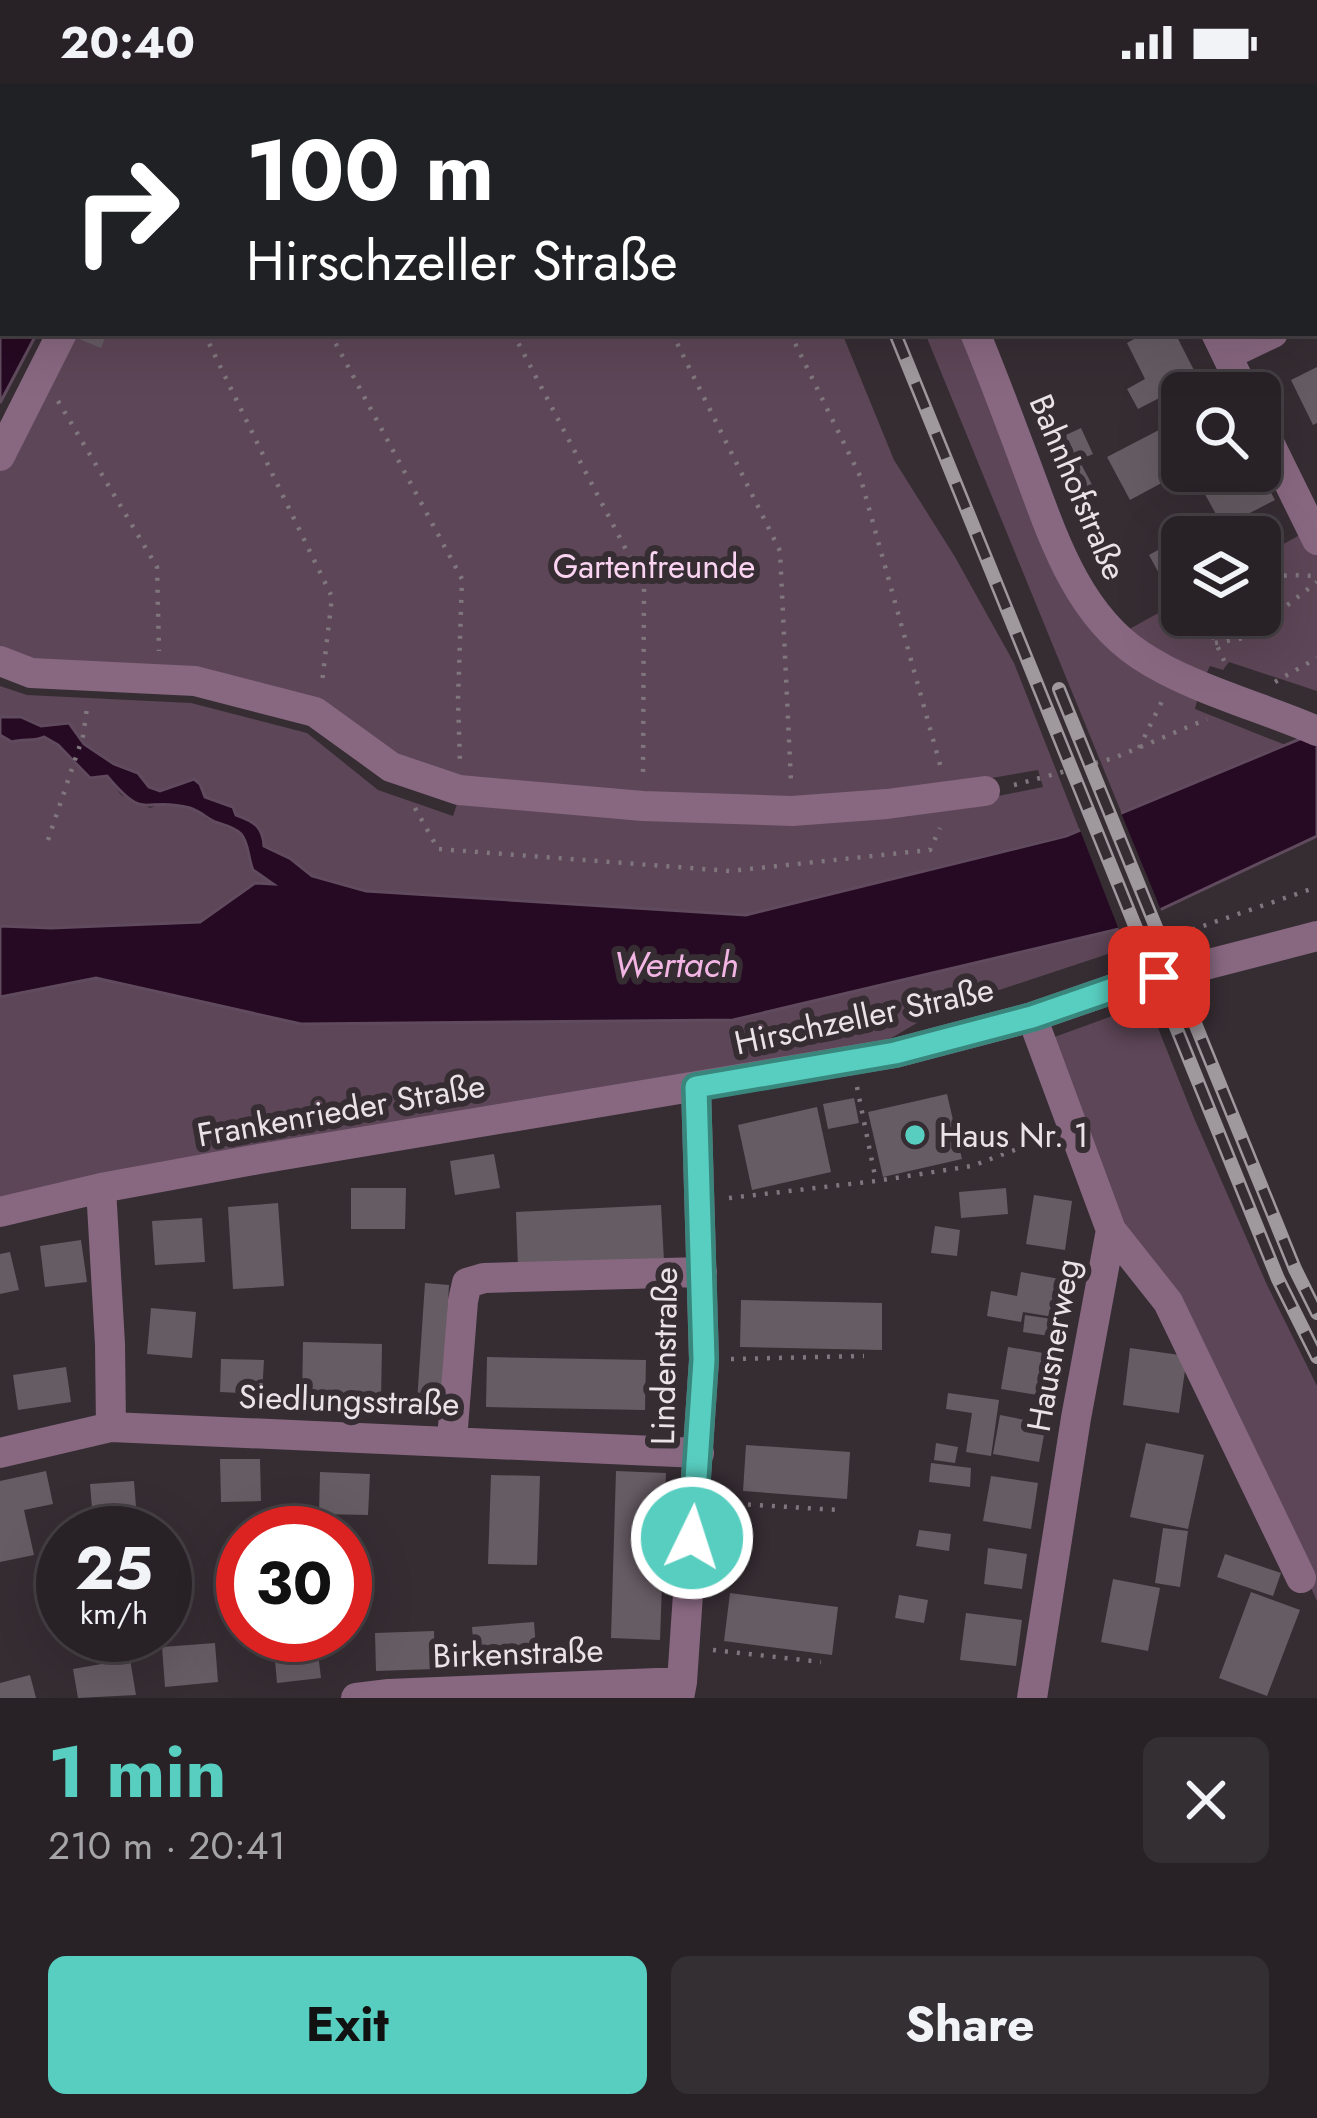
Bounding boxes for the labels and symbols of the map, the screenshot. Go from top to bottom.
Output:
street label: Bahnhofstraße [1018,387,1138,587]
park label: Gartenfreunde [553,543,755,590]
pin [1108,926,1210,1028]
water label: Wertach [613,938,739,990]
street label: Hirschzeller Straße [730,966,998,1066]
street label: Frankenrieder Straße [193,1062,489,1158]
place label: Haus Nr. 1 [939,1112,1089,1159]
marker: Haus Nr. 1 [902,1122,928,1148]
street label: Hausnerweg [1015,1255,1091,1435]
street label: Lindenstraße [639,1267,689,1445]
street label: Siedlungsstraße [238,1373,460,1427]
position arrow [629,1475,755,1601]
speed limit sign: 30 [216,1506,372,1662]
street label: Birkenstraße [432,1627,604,1679]

